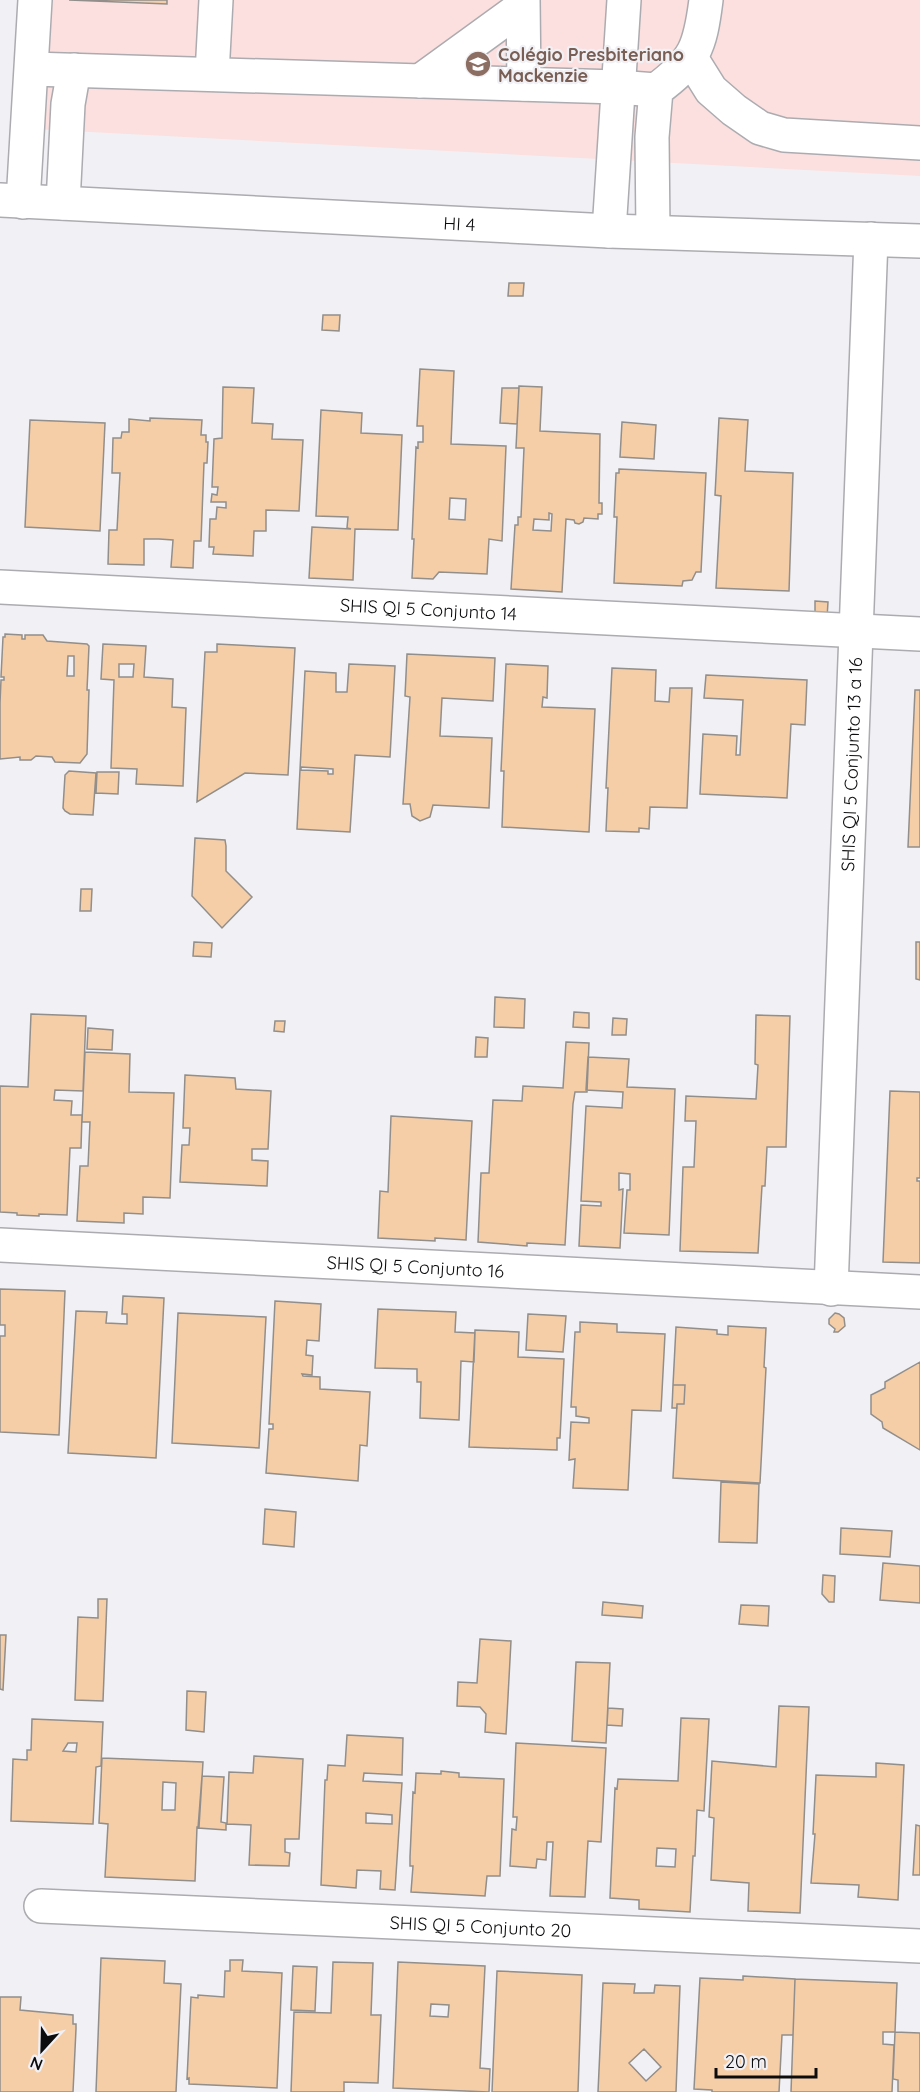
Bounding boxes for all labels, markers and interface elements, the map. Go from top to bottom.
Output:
place label: Colégio Presbiteriano Mackenzie [498,43,684,87]
school or university icon: Colégio Presbiteriano Mackenzie [463,49,493,79]
street label: HI 4 [443,211,476,236]
street label: SHIS QI 5 Conjunto 14 [339,593,517,625]
street label: SHIS QI 5 Conjunto 13 a 16 [835,657,867,872]
street label: SHIS QI 5 Conjunto 16 [326,1250,505,1282]
street label: SHIS QI 5 Conjunto 20 [389,1910,572,1942]
north arrow [12,2020,72,2080]
scale bar [716,2041,816,2079]
text: 20 m [725,2050,767,2073]
text: N [27,2052,46,2075]

